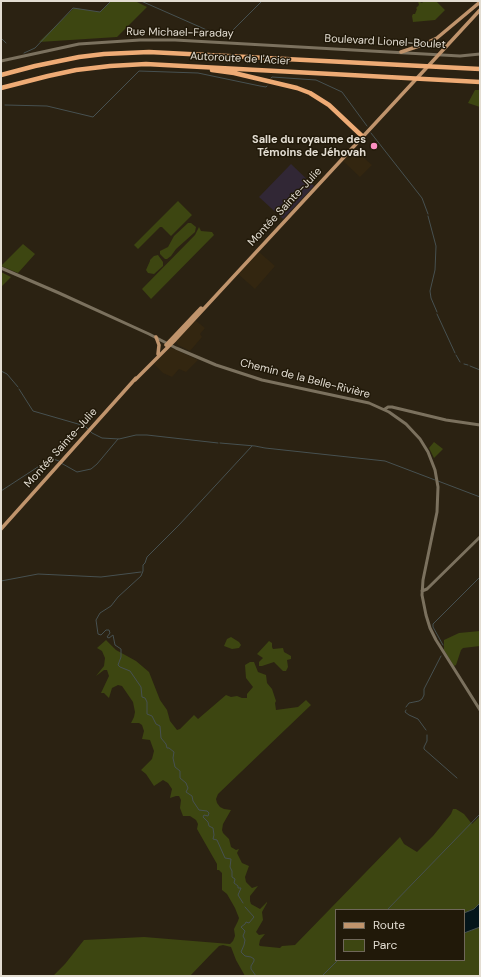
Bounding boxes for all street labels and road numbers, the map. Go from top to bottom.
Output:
street label: Rue Michael-Faraday [126,25,234,41]
street label: Boulevard Lionel-Boulet [324,32,446,52]
street label: Autoroute de l'Acier [190,50,290,68]
street label: Montée Sainte-Julie [245,165,325,249]
street label: Chemin de la Belle-Rivière [239,356,371,402]
street label: Montée Sainte-Julie [22,405,100,491]

